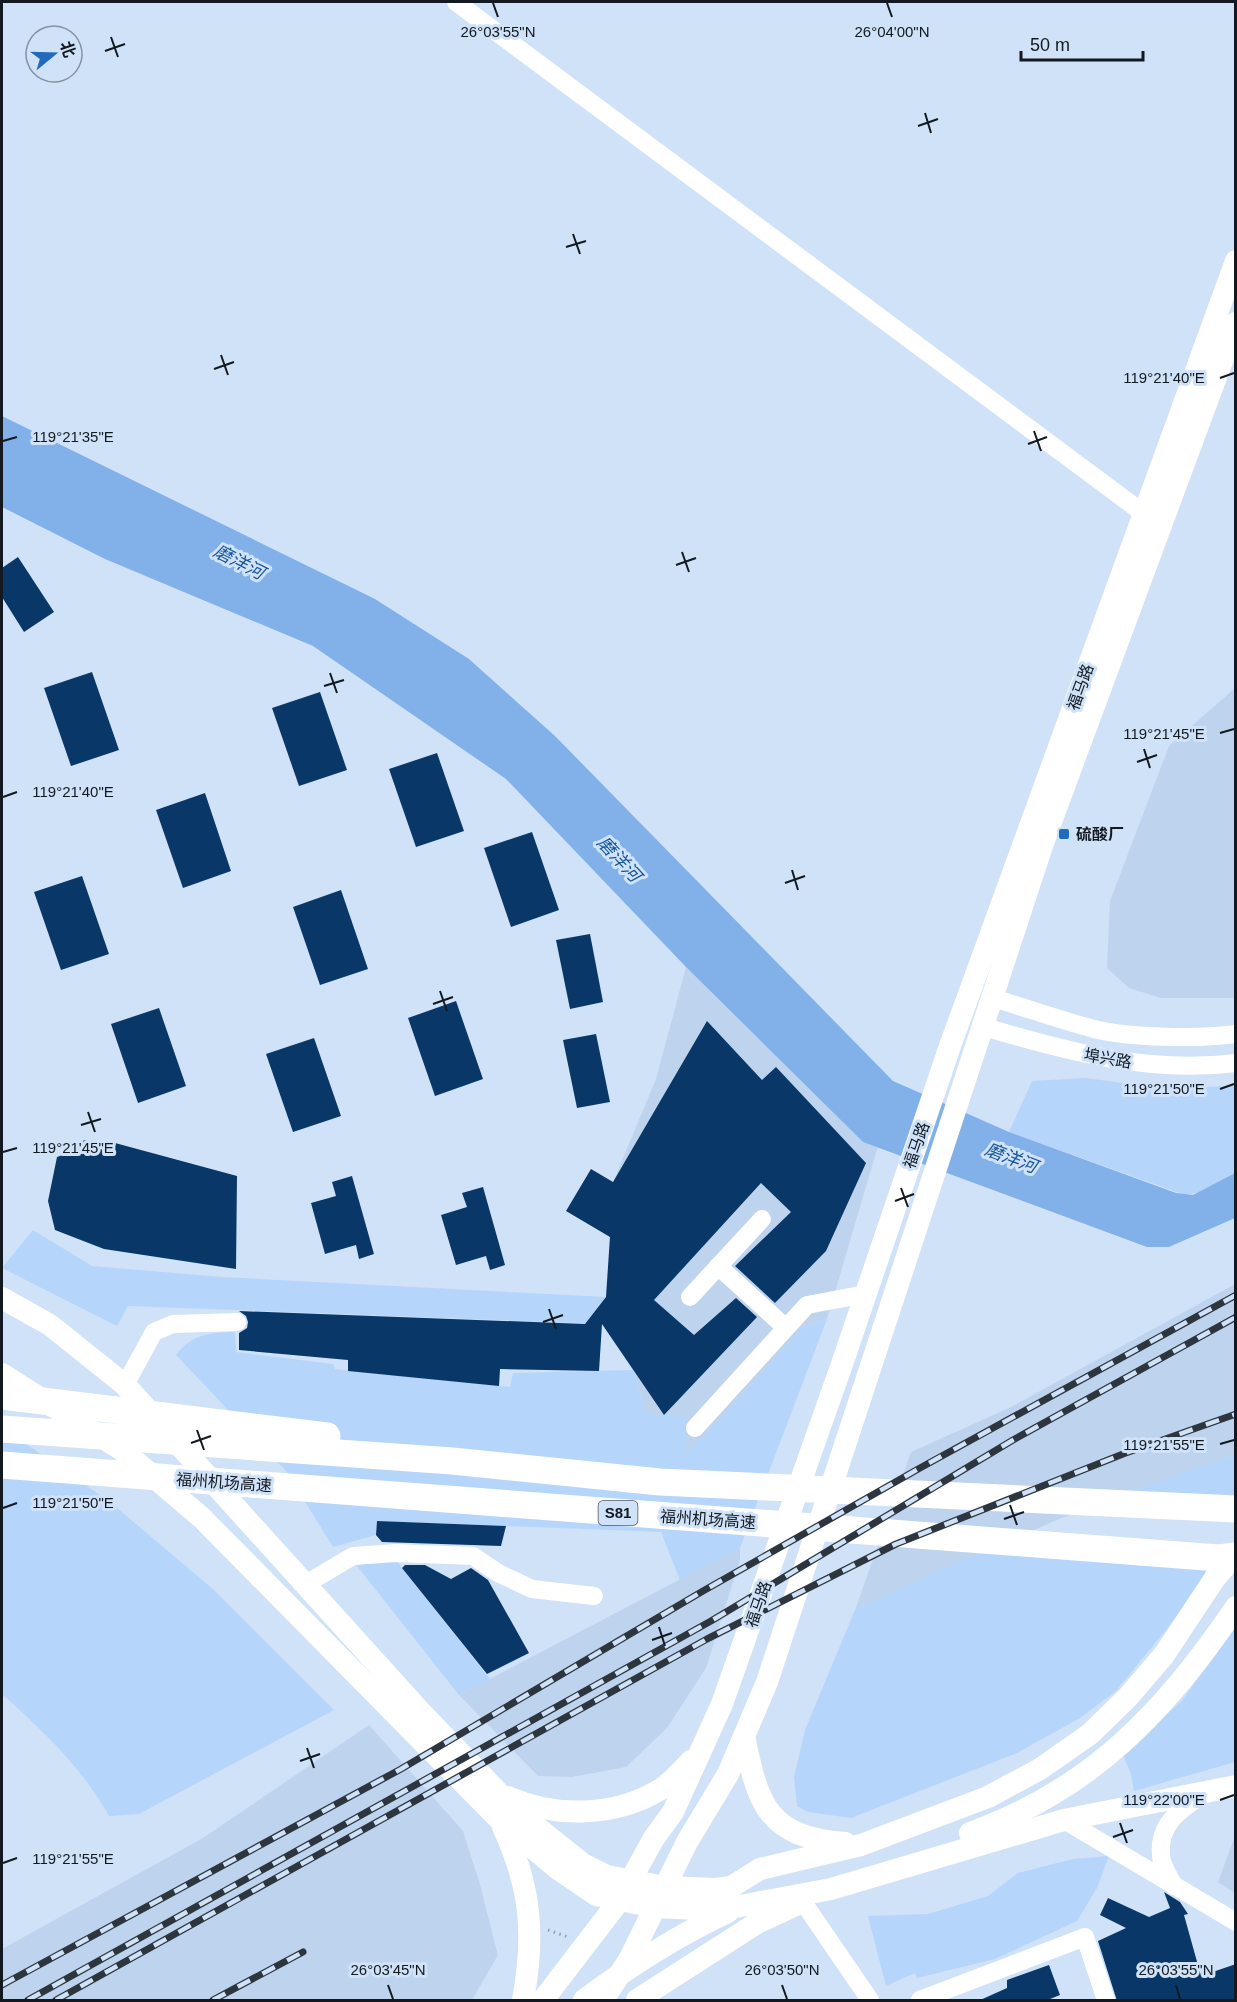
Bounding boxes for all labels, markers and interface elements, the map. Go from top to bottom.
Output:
text: 26°03'55"N [460,23,536,40]
text: 26°04'00"N [854,23,930,40]
north arrow [24,24,84,84]
scale bar [1021,24,1142,62]
text: 50 m [1030,35,1070,55]
text: 北 [57,39,78,60]
text: 119°21'40"E [1123,369,1205,386]
text: 119°21'35"E [32,428,114,445]
water label: 磨洋河 [210,541,270,585]
street label: 福马路 [1064,662,1097,713]
text: 119°21'45"E [1123,725,1205,742]
text: 119°21'40"E [32,783,114,800]
place label: 硫酸厂 [1076,826,1124,843]
marker: 硫酸厂 [1057,827,1071,841]
water label: 磨洋河 [593,832,647,888]
street label: 埠兴路 [1083,1046,1133,1071]
text: 119°21'50"E [1123,1080,1205,1097]
street label: 福马路 [901,1120,932,1171]
text: 119°21'45"E [32,1139,114,1156]
water label: 磨洋河 [982,1139,1043,1178]
text: 119°21'55"E [1123,1436,1205,1453]
street label: 福州机场高速 [175,1471,272,1494]
text: 119°21'50"E [32,1494,114,1511]
road number: S81 [598,1501,638,1525]
street label: 福州机场高速 [659,1508,756,1531]
street label: 福马路 [743,1579,774,1630]
text: 119°22'00"E [1123,1791,1205,1808]
text: 119°21'55"E [32,1850,114,1867]
text: 26°03'45"N [350,1961,426,1978]
text: 26°03'50"N [744,1961,820,1978]
text: 26°03'55"N [1138,1961,1214,1978]

